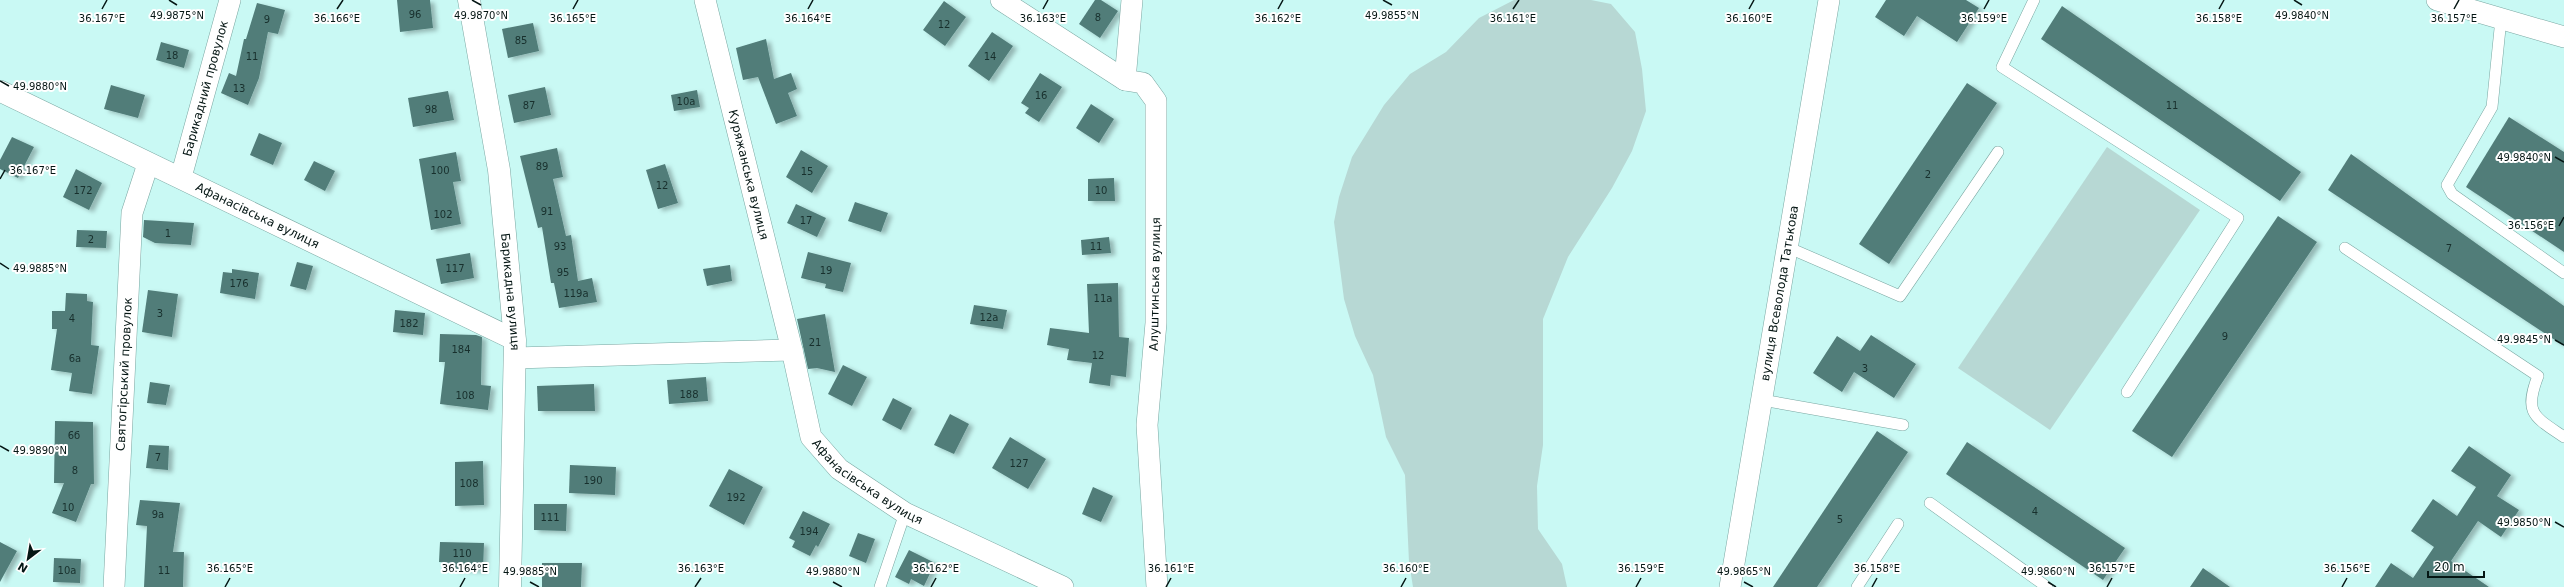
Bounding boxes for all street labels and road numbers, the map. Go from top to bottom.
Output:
street label: Барикадний провулок [180,19,231,158]
street label: Куряжанська вулиця [726,108,771,241]
street label: Афанасівська вулиця [194,180,321,251]
street label: вулиця Всеволода Татькова [1758,204,1801,382]
street label: Алуштинська вулиця [1147,217,1163,351]
street label: Барикадна вулиця [498,232,522,351]
street label: Святогірський провулок [114,297,135,451]
street label: Афанасівська вулиця [809,436,925,527]

